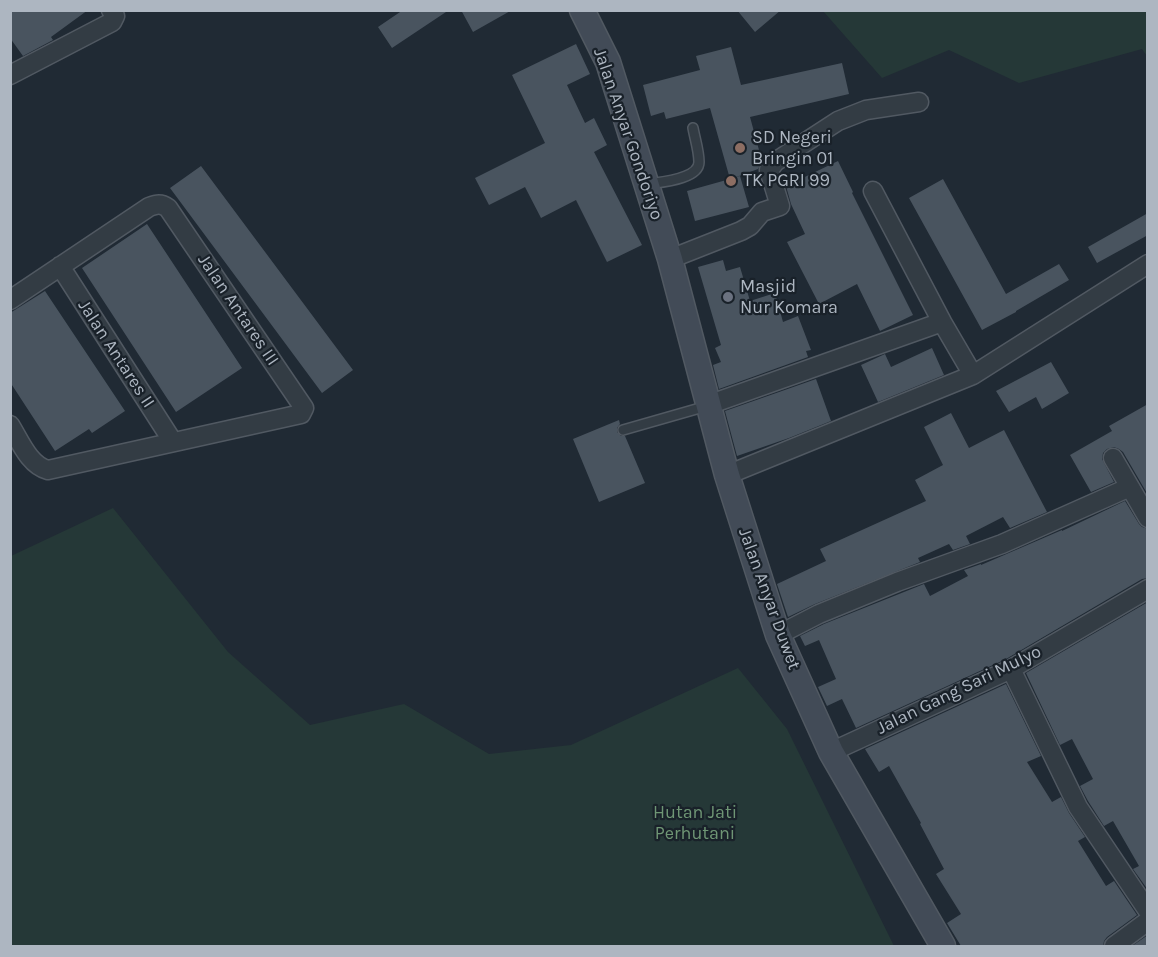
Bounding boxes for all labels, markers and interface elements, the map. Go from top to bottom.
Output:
street label: Jalan Anyar Gondoriyo [588,45,668,223]
place label: SD Negeri Bringin 01 [752,127,833,170]
marker: SD Negeri Bringin 01 [733,141,747,155]
place label: TK PGRI 99 [743,170,830,192]
marker: TK PGRI 99 [724,174,738,188]
street label: Jalan Antares III [193,250,283,370]
place label: Masjid Nur Komara [740,276,838,318]
marker: Masjid Nur Komara [721,290,735,304]
street label: Jalan Antares II [73,296,159,412]
street label: Jalan Anyar Duwet [733,525,805,673]
street label: Jalan Gang Sari Mulyo [873,641,1045,739]
park label: Hutan Jati Perhutani [653,802,737,844]

